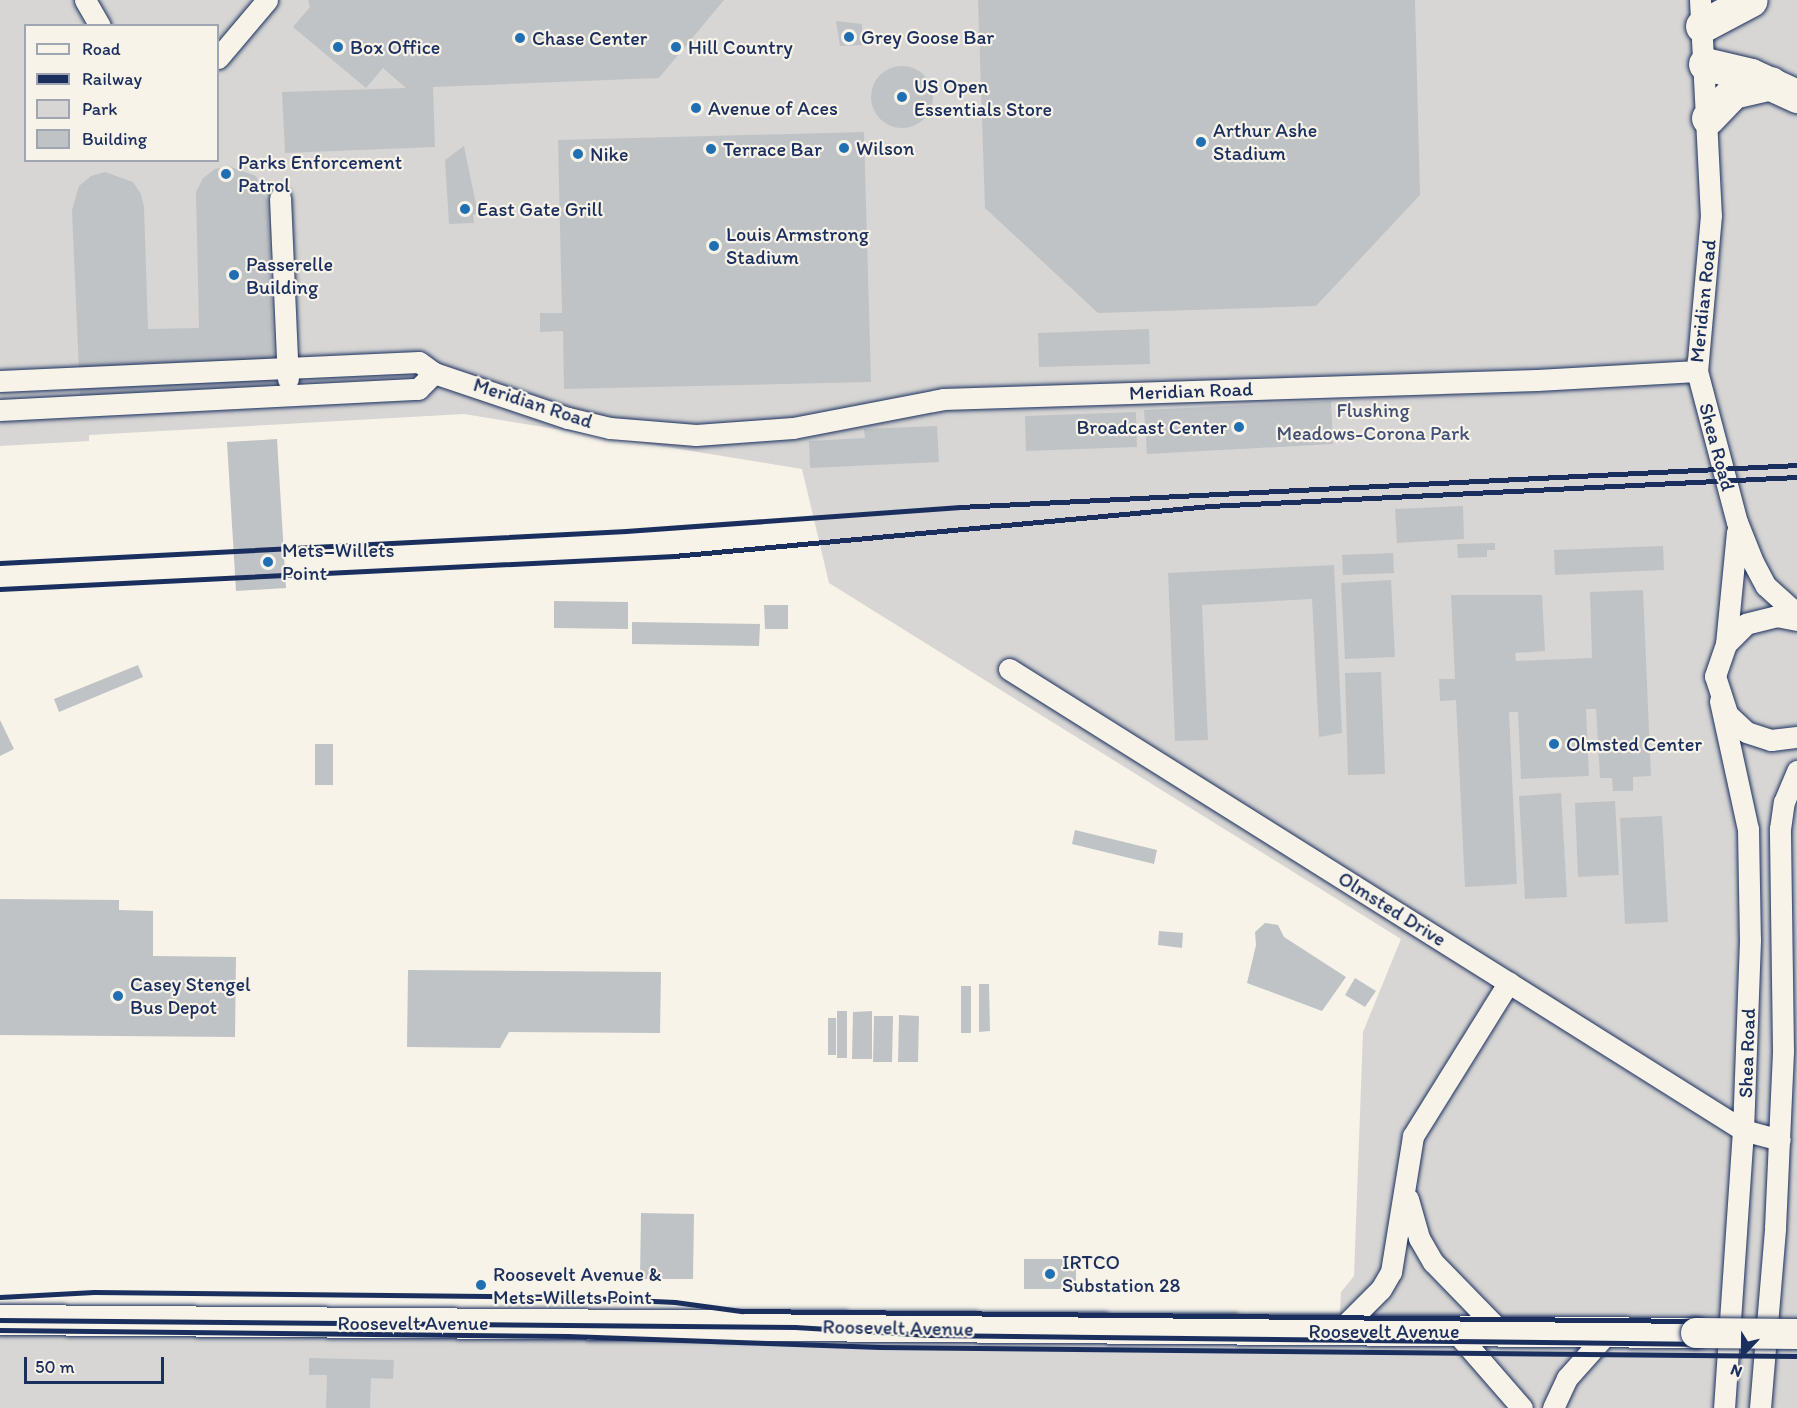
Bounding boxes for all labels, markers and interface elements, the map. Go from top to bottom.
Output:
legend [24,24,219,162]
place label: Grey Goose Bar [861,25,995,49]
place label: Chase Center [532,26,648,50]
marker: Grey Goose Bar [842,30,856,44]
marker: Chase Center [513,31,527,45]
place label: Box Office [350,35,441,59]
place label: Hill Country [688,35,793,59]
text: Road [82,38,121,60]
marker: Box Office [331,40,345,54]
marker: Hill Country [669,40,683,54]
text: Railway [82,68,142,90]
place label: US Open Essentials Store [914,74,1052,121]
marker: US Open Essentials Store [895,90,909,104]
place label: Avenue of Aces [708,96,838,120]
text: Park [82,98,117,120]
marker: Avenue of Aces [689,101,703,115]
place label: Arthur Ashe Stadium [1213,118,1317,165]
text: Building [82,128,147,150]
marker: Arthur Ashe Stadium [1194,135,1208,149]
place label: Wilson [856,136,914,160]
place label: Terrace Bar [723,137,822,161]
marker: Wilson [837,141,851,155]
place label: Nike [590,142,628,166]
marker: Terrace Bar [704,142,718,156]
marker: Nike [571,147,585,161]
place label: Parks Enforcement Patrol [238,150,402,197]
marker: Parks Enforcement Patrol [219,167,233,181]
place label: East Gate Grill [477,197,603,221]
marker: East Gate Grill [458,202,472,216]
place label: Louis Armstrong Stadium [726,222,868,269]
street label: Meridian Road [1685,238,1721,364]
marker: Louis Armstrong Stadium [707,239,721,253]
place label: Passerelle Building [246,252,333,299]
marker: Passerelle Building [227,268,241,282]
street label: Meridian Road [471,373,595,433]
street label: Meridian Road [1129,377,1253,405]
park label: Flushing Meadows-Corona Park [1276,399,1470,446]
street label: Shea Road [1694,401,1740,493]
place label: Broadcast Center [1076,415,1227,439]
marker: Broadcast Center [1232,420,1246,434]
place label: Mets–Willets Point [282,538,394,585]
marker: Mets–Willets Point [259,553,277,571]
place label: Olmsted Center [1566,732,1702,756]
marker: Olmsted Center [1547,737,1561,751]
street label: Olmsted Drive [1334,866,1450,952]
place label: Casey Stengel Bus Depot [130,972,250,1019]
marker: Casey Stengel Bus Depot [111,989,125,1003]
street label: Shea Road [1733,1008,1761,1098]
place label: IRTCO Substation 28 [1062,1250,1180,1297]
place label: Roosevelt Avenue & Mets-Willets Point [493,1262,660,1309]
marker: IRTCO Substation 28 [1043,1267,1057,1281]
marker: Roosevelt Avenue & Mets-Willets Point [474,1278,488,1292]
street label: Roosevelt Avenue [338,1311,488,1335]
street label: Roosevelt Avenue [823,1315,973,1341]
street label: Roosevelt Avenue [1309,1319,1459,1343]
north arrow [1713,1324,1773,1384]
scale bar [27,1345,166,1383]
text: 50 m [35,1356,75,1378]
text: N [1727,1360,1745,1382]

